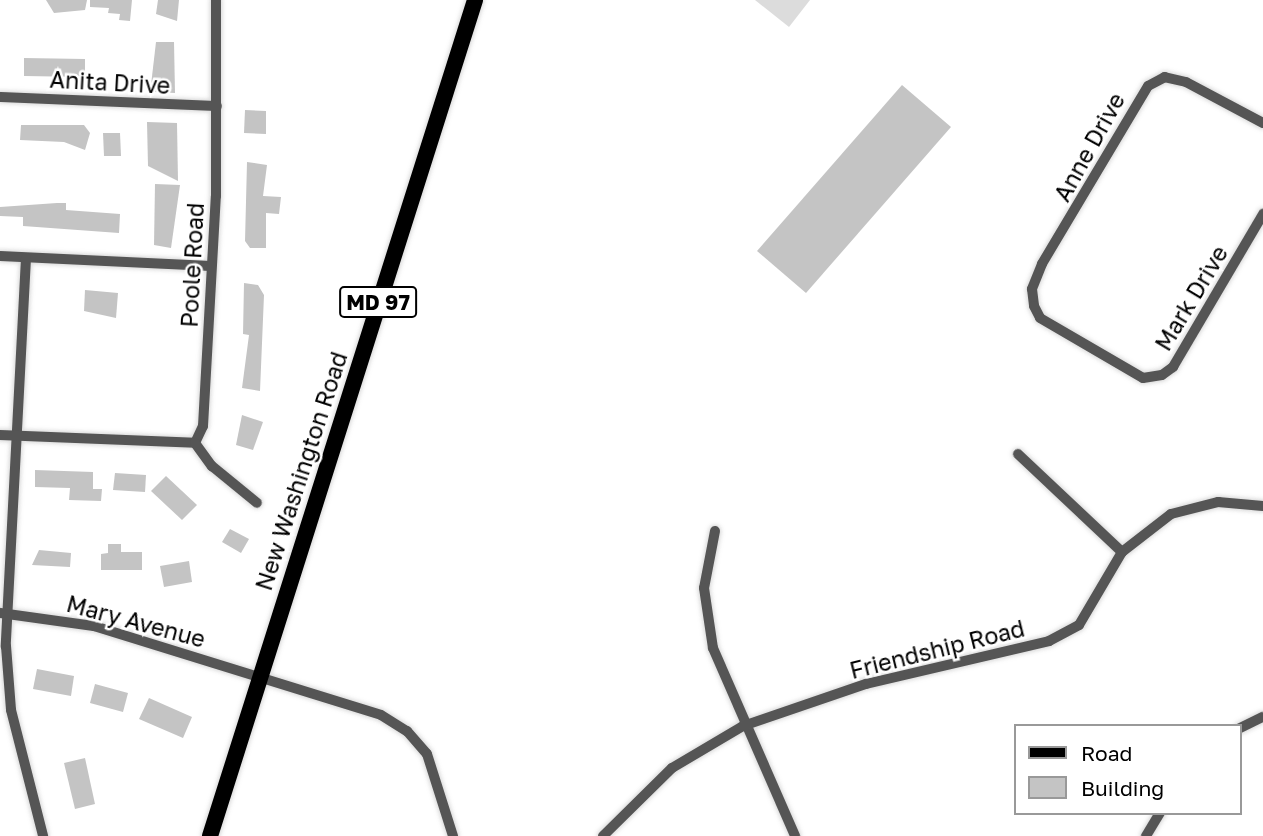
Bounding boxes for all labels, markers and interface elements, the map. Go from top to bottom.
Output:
street label: Anita Drive [49,65,171,99]
street label: Anne Drive [1048,88,1130,206]
street label: Poole Road [175,202,209,328]
street label: Mark Drive [1149,241,1233,355]
road number: MD 97 [338,284,418,320]
street label: New Washington Road [249,348,353,594]
street label: Mary Avenue [64,589,208,653]
street label: Friendship Road [847,614,1027,684]
legend [1014,724,1242,815]
text: Road [1081,740,1132,766]
text: Building [1081,775,1164,801]

